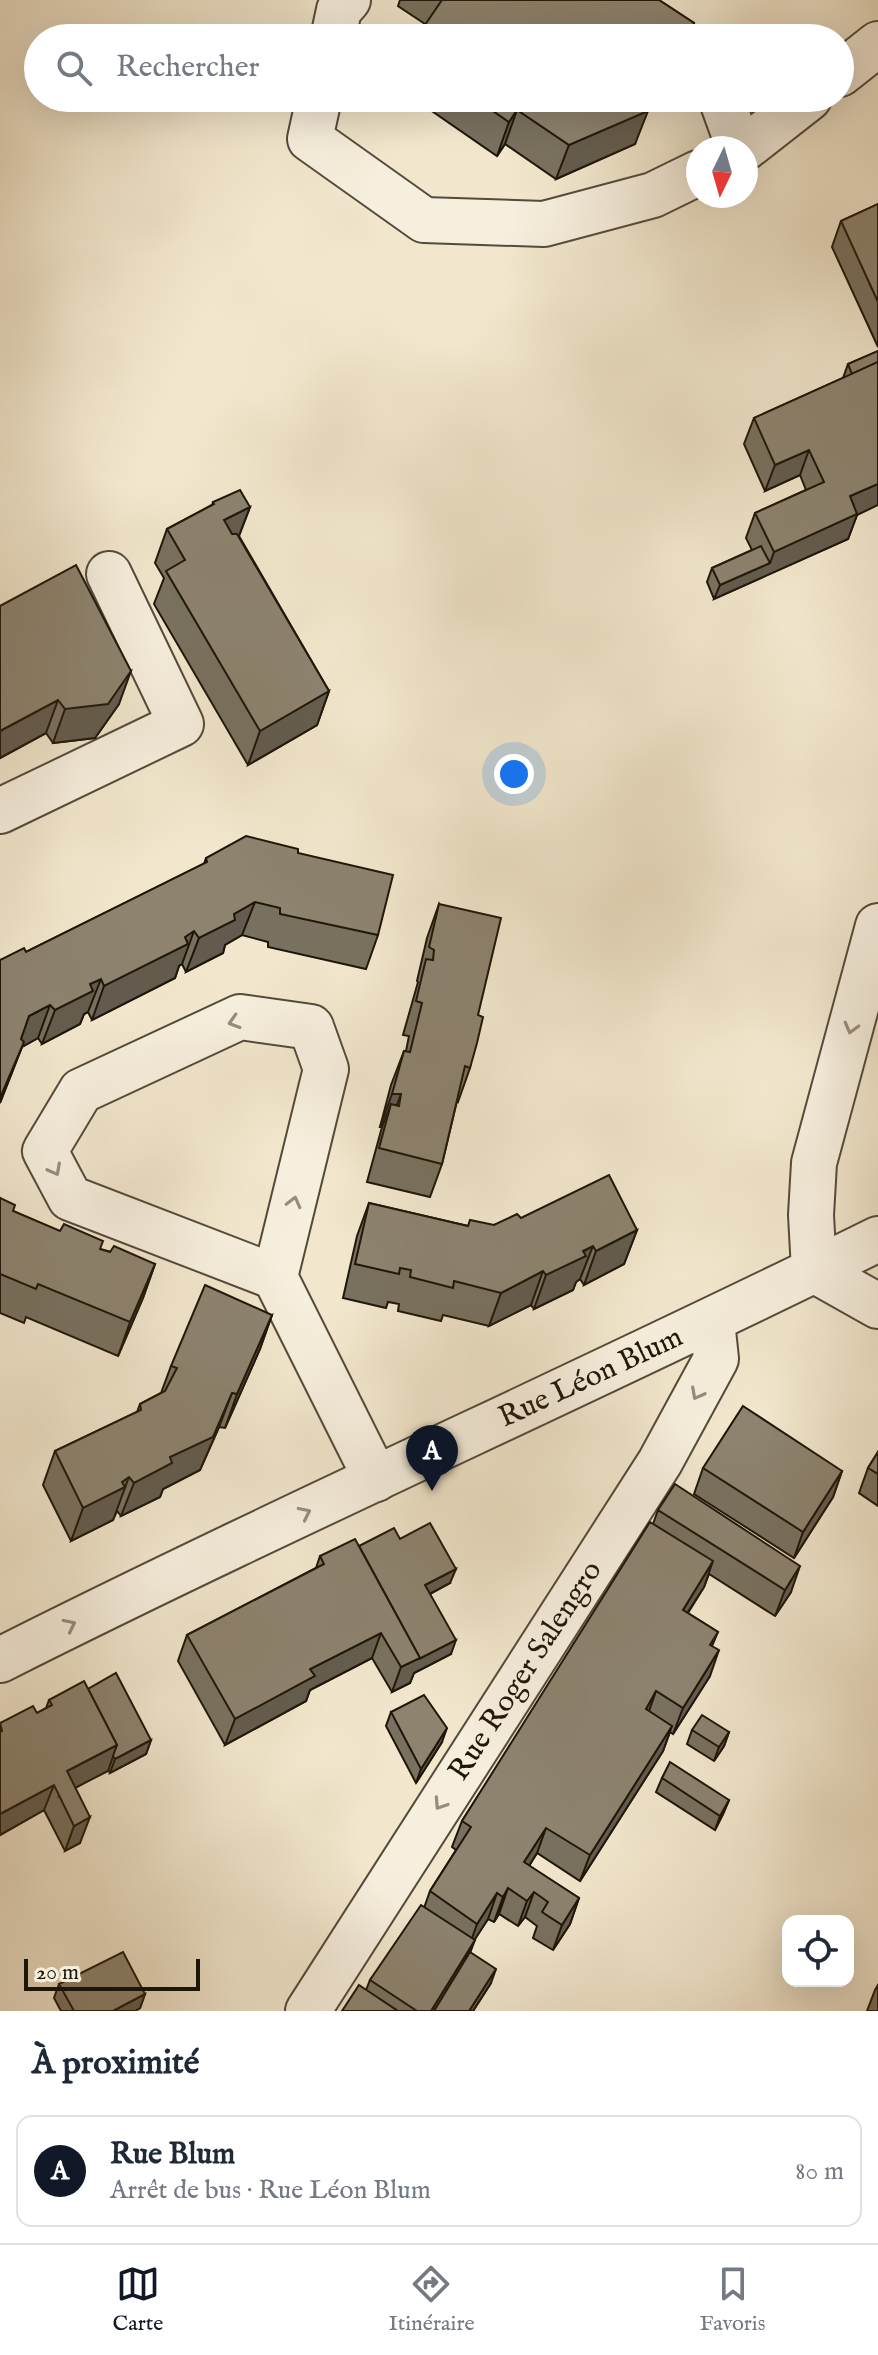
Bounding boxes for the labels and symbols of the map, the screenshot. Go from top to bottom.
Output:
north arrow [686,136,758,208]
your location [494,754,534,794]
one-way arrow [228,1013,241,1029]
one-way arrow [843,1020,860,1034]
one-way arrow [46,1162,61,1176]
one-way arrow [284,1195,301,1209]
street label: Rue Léon Blum [493,1319,689,1437]
one-way arrow [691,1386,707,1400]
pin: A [406,1425,458,1491]
one-way arrow [296,1507,311,1523]
street label: Rue Roger Salengro [441,1554,611,1788]
one-way arrow [62,1619,76,1635]
one-way arrow [435,1796,450,1810]
scale bar [24,1955,200,1991]

